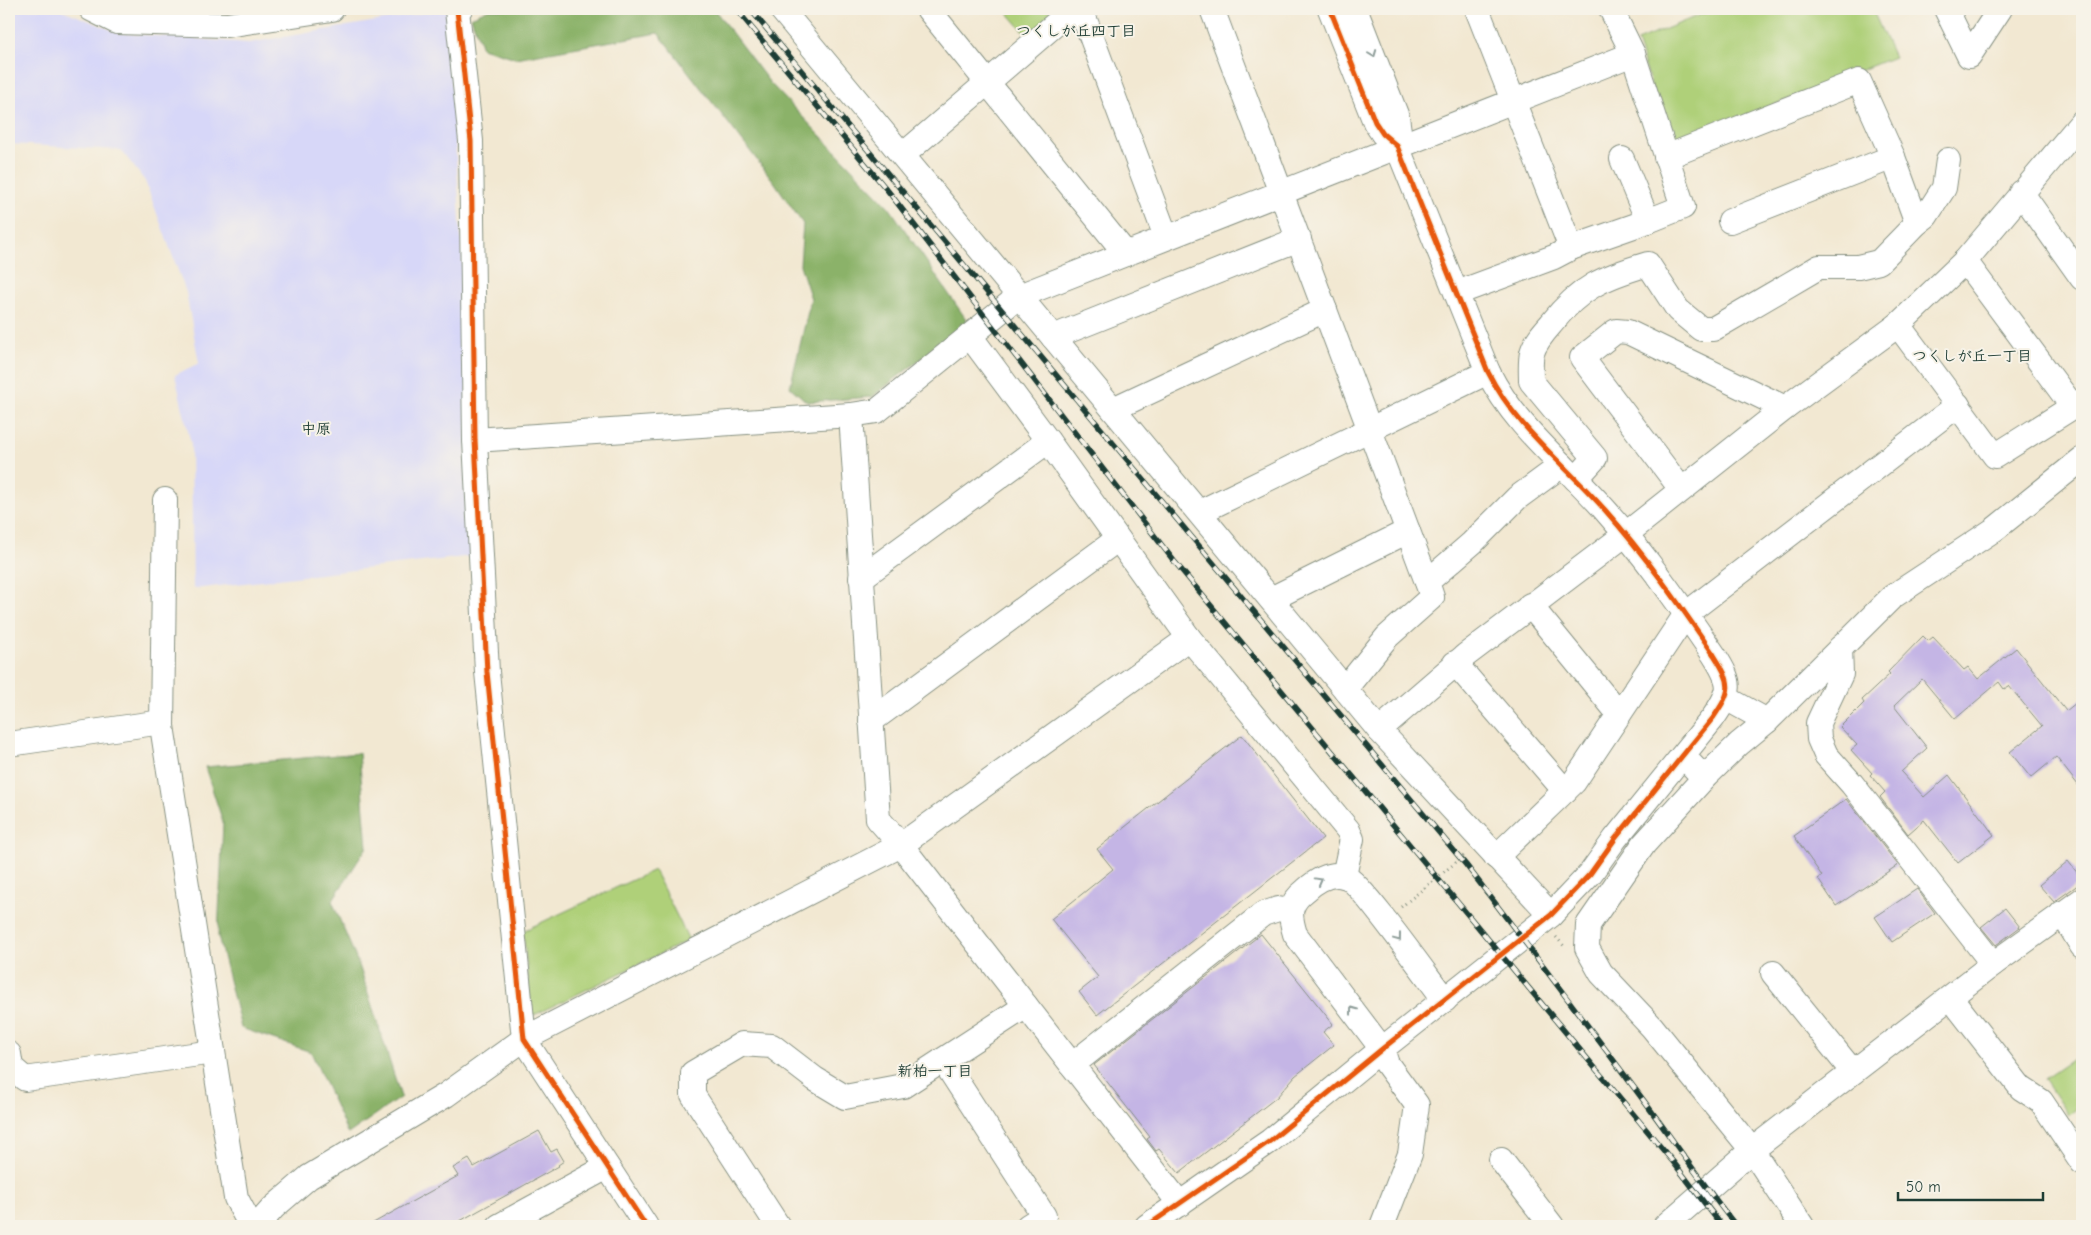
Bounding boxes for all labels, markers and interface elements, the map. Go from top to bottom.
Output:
district label: つくしが丘四丁目 [1016,22,1136,40]
one-way arrow [1367,49,1377,58]
district label: つくしが丘一丁目 [1912,347,2032,365]
district label: 中原 [301,420,331,438]
one-way arrow [1314,877,1323,887]
one-way arrow [1393,933,1402,942]
one-way arrow [1350,1006,1359,1016]
district label: 新柏一丁目 [897,1062,973,1080]
scale bar [1898,1170,2044,1202]
text: 50 m [1906,1178,1941,1196]

